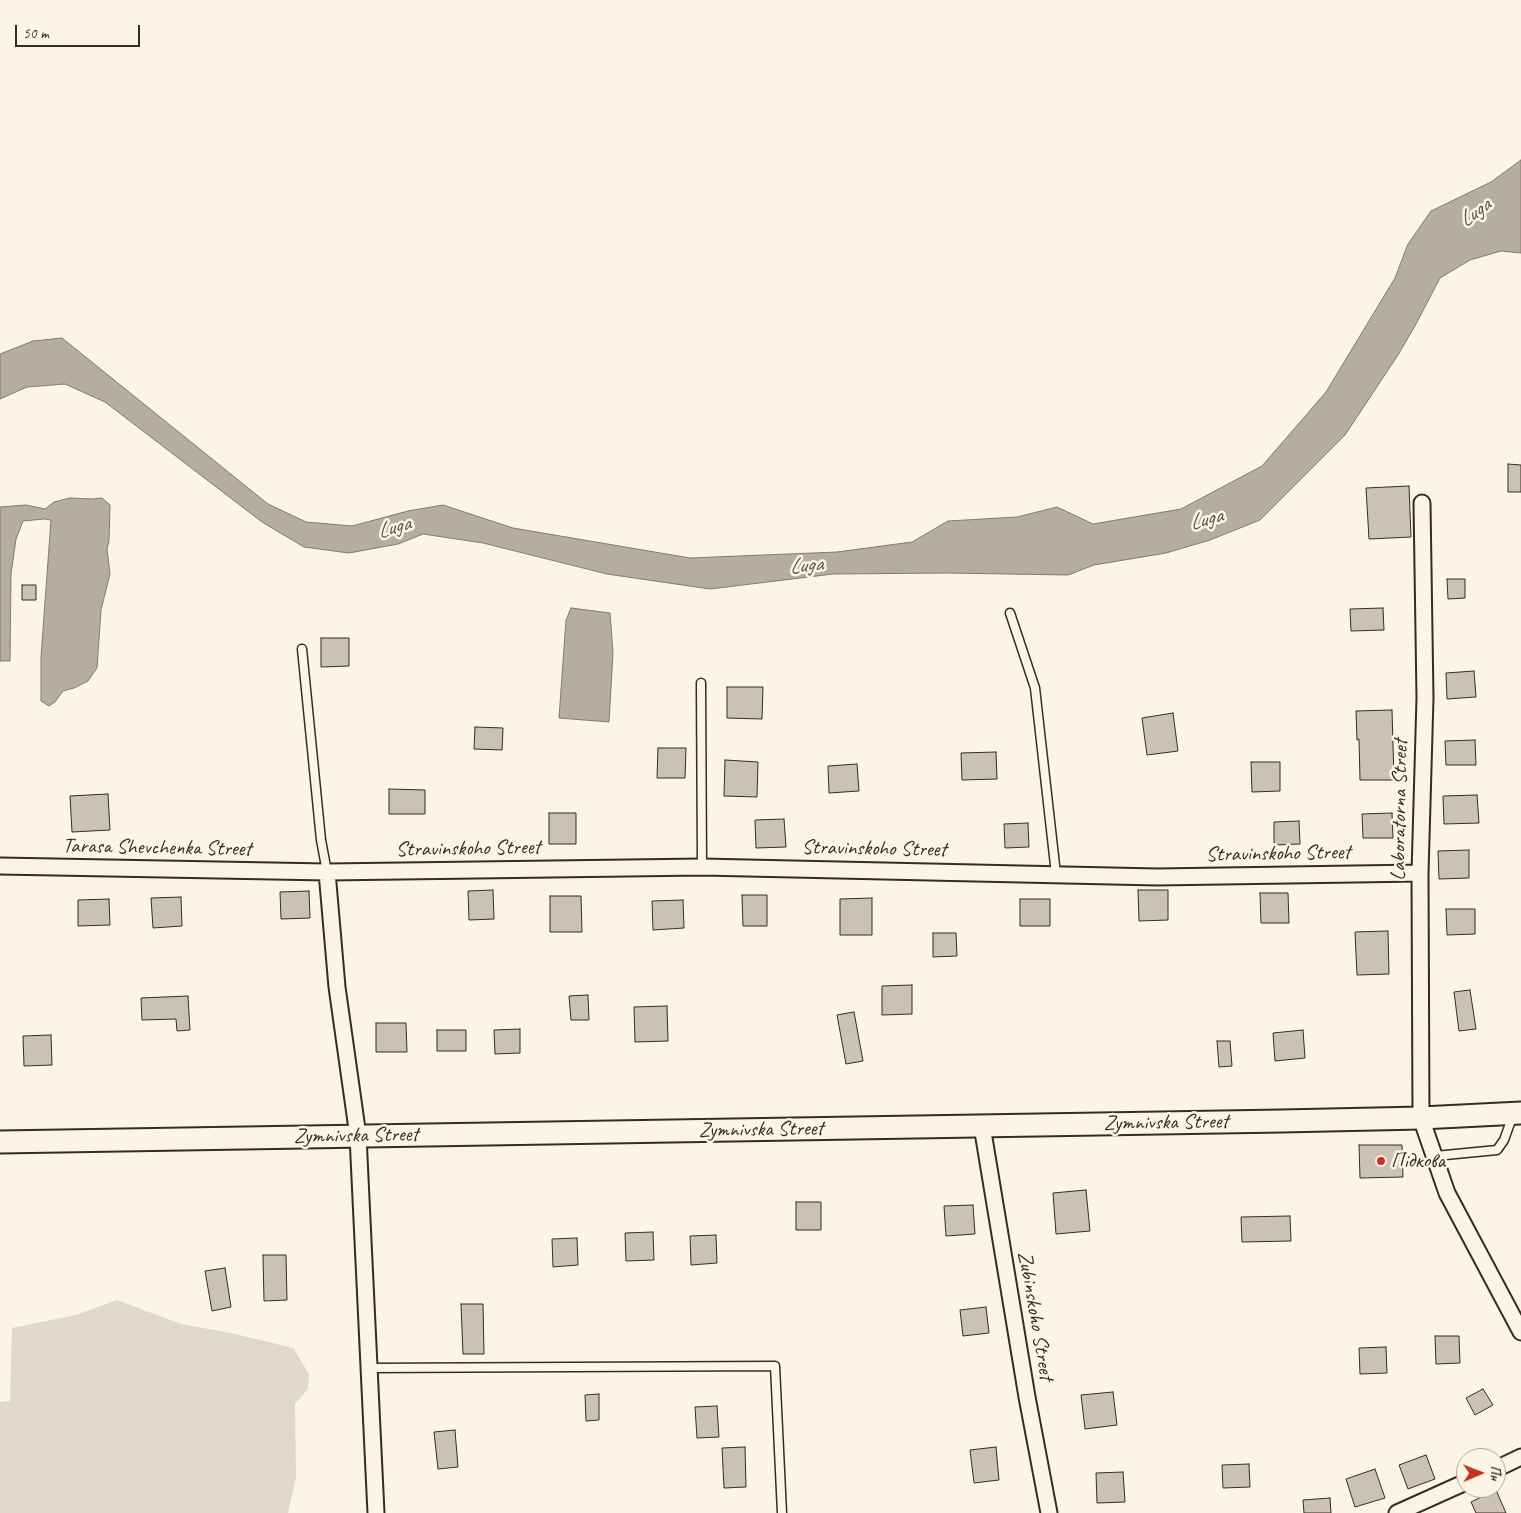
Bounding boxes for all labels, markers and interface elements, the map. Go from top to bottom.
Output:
scale bar [18,15,142,47]
text: 50 m [23,24,49,43]
water label: Luga [1454,193,1496,233]
water label: Luga [1187,503,1225,537]
water label: Luga [374,511,414,545]
water label: Luga [788,551,824,581]
street label: Laboratorna Street [1386,739,1414,881]
street label: Tarasa Shevchenka Street [62,834,252,862]
street label: Stravinskoho Street [395,835,541,863]
street label: Stravinskoho Street [801,835,947,863]
street label: Stravinskoho Street [1205,840,1351,868]
street label: Zymnivska Street [1103,1109,1229,1137]
street label: Zymnivska Street [698,1116,824,1144]
street label: Zymnivska Street [293,1122,419,1150]
place label: Підкова [1391,1148,1445,1174]
marker: Підкова [1375,1155,1387,1167]
street label: Zubinskoho Street [1011,1250,1059,1382]
north arrow [1456,1448,1506,1498]
text: Пн [1487,1465,1504,1480]

